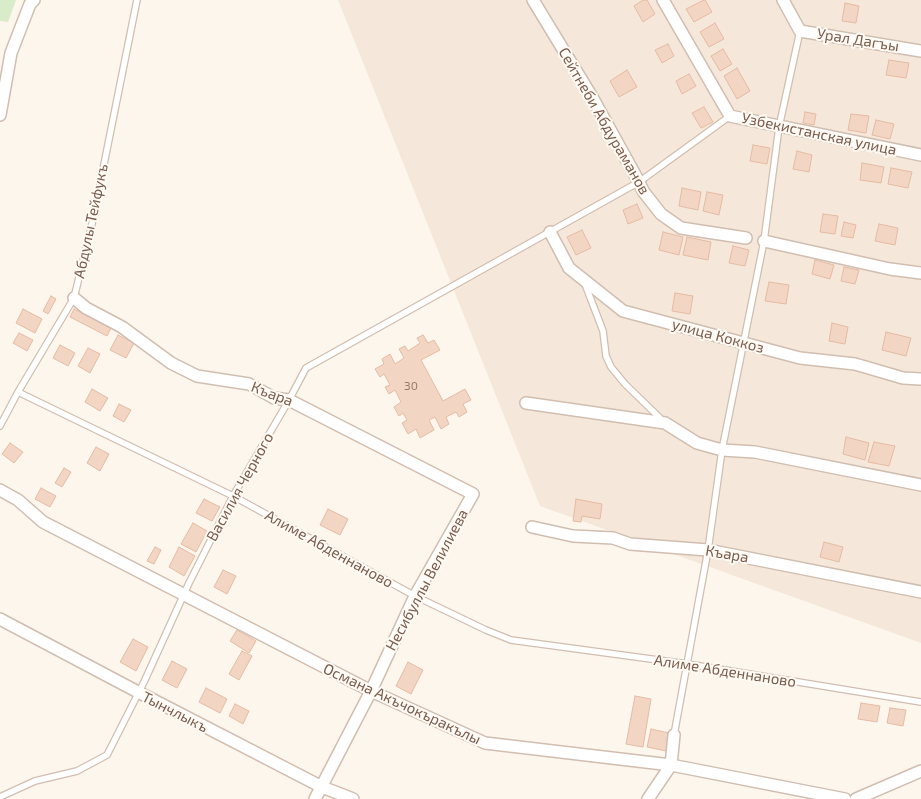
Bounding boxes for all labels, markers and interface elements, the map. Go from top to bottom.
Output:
street label: Урал Дагъы [816,25,900,55]
street label: Сейтнеби Абдураманов [554,44,654,198]
street label: Узбекистанская улица [740,109,898,159]
street label: Абдулы Тейфукъ [70,162,112,280]
street label: улица Коккоз [670,315,766,357]
street label: Къара [248,378,296,410]
house number: 30 [404,379,418,393]
street label: Василия Черного [203,430,277,544]
street label: Алиме Абденнаново [262,506,396,592]
street label: Несибуллы Велилиева [382,506,472,654]
street label: Къара [704,541,750,567]
street label: Алиме Абденнаново [653,651,797,691]
street label: Османа Акъчокъракълы [320,660,484,748]
street label: Тынчлыкъ [139,688,211,736]

